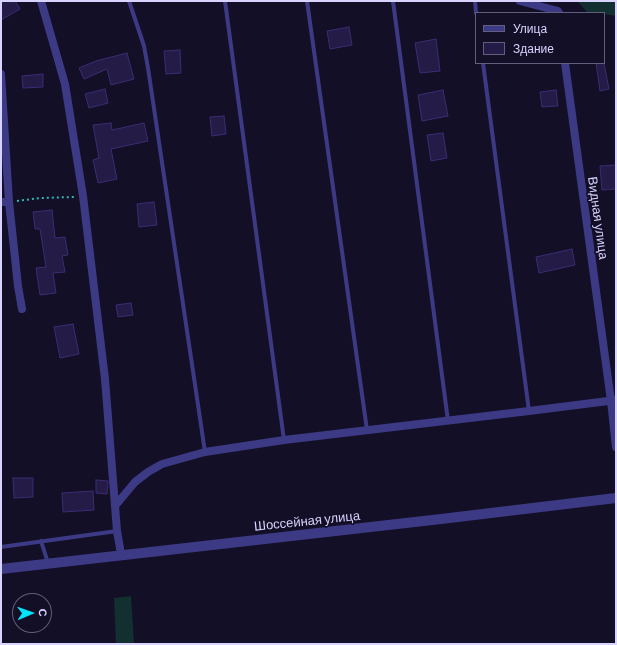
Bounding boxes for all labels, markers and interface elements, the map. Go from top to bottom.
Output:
legend [475,12,605,64]
text: Улица [513,21,547,35]
text: Здание [513,41,554,55]
street label: Видная улица [584,176,612,260]
street label: Шоссейная улица [253,508,361,534]
north arrow [12,593,52,633]
text: С [37,608,50,617]

